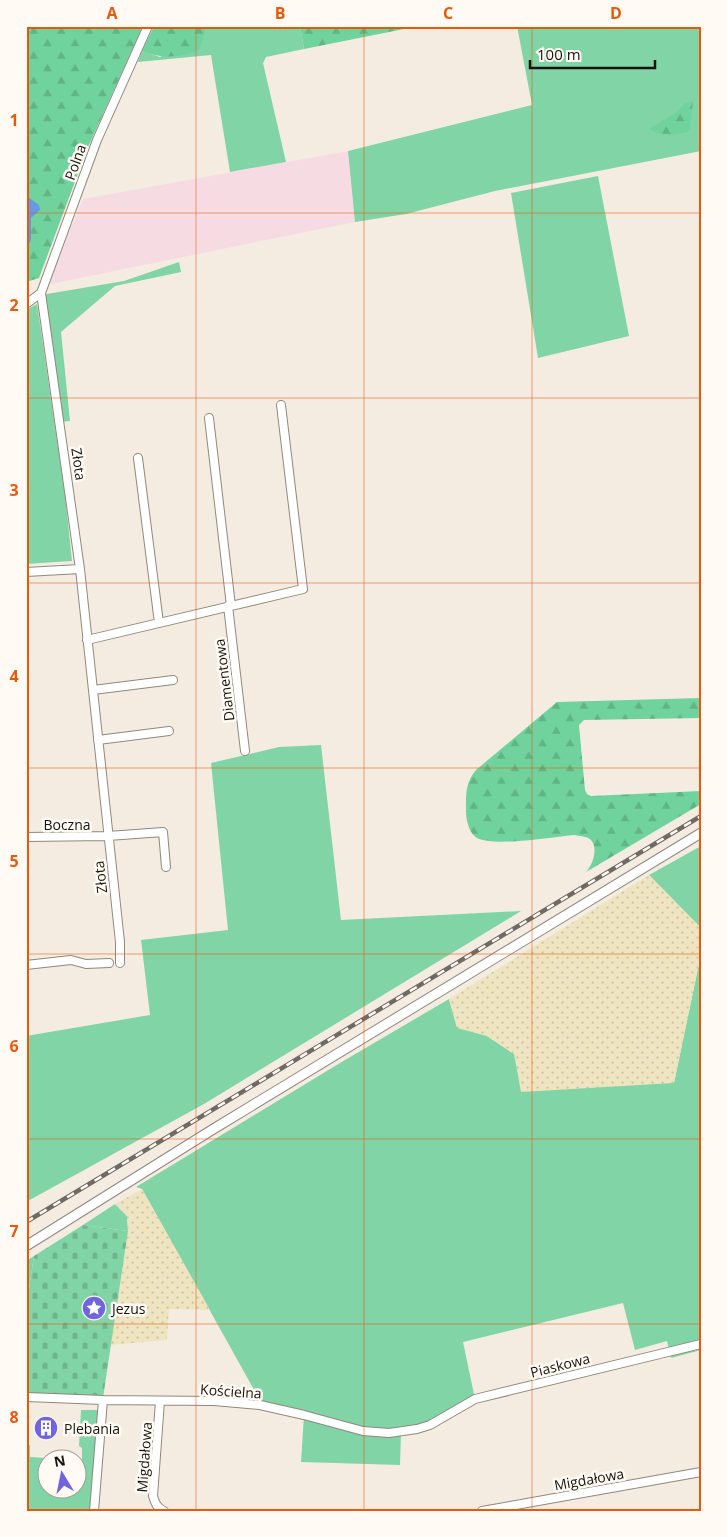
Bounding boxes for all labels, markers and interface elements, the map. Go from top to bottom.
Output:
text: A [106,2,118,24]
text: B [275,2,285,24]
text: C [443,2,453,24]
text: D [610,2,622,24]
scale bar [530,38,654,70]
text: 100 m [537,44,581,64]
text: 1 [9,109,19,131]
street label: Polna [60,141,90,183]
text: 2 [9,294,19,316]
street label: Złota [67,446,91,482]
text: 3 [9,479,19,501]
street label: Diamentowa [210,638,238,722]
text: 4 [9,665,19,687]
street label: Boczna [43,815,91,834]
text: 5 [9,850,19,872]
street label: Złota [89,860,111,894]
text: 6 [9,1035,19,1057]
text: 7 [9,1220,19,1242]
place icon: Jezus [81,1295,107,1321]
place label: Jezus [110,1299,146,1318]
street label: Piaskowa [528,1348,592,1382]
street label: Kościelna [200,1379,262,1403]
text: 8 [9,1406,19,1428]
building icon: Plebania [33,1415,59,1441]
place label: Plebania [64,1419,120,1438]
street label: Migdałowa [132,1421,156,1493]
north arrow [38,1450,88,1500]
text: N [52,1450,67,1471]
street label: Migdałowa [553,1464,625,1494]

